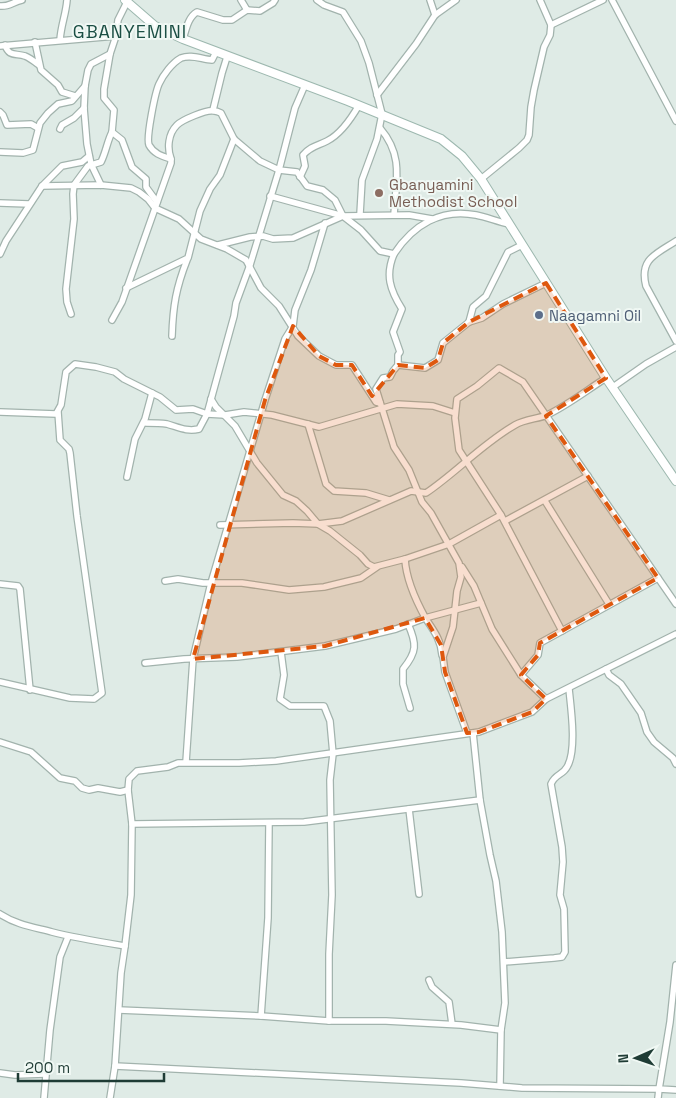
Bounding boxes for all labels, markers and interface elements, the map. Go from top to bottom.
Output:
district label: GBANYEMINI [73,20,187,43]
place label: Gbanyamini Methodist School [389,175,517,211]
marker: Gbanyamini Methodist School [373,187,385,199]
place label: Naagamni Oil [549,306,641,325]
marker: Naagamni Oil [533,309,545,321]
north arrow [611,1033,661,1083]
scale bar [18,1050,164,1082]
text: N [614,1053,632,1063]
text: 200 m [25,1058,70,1077]

